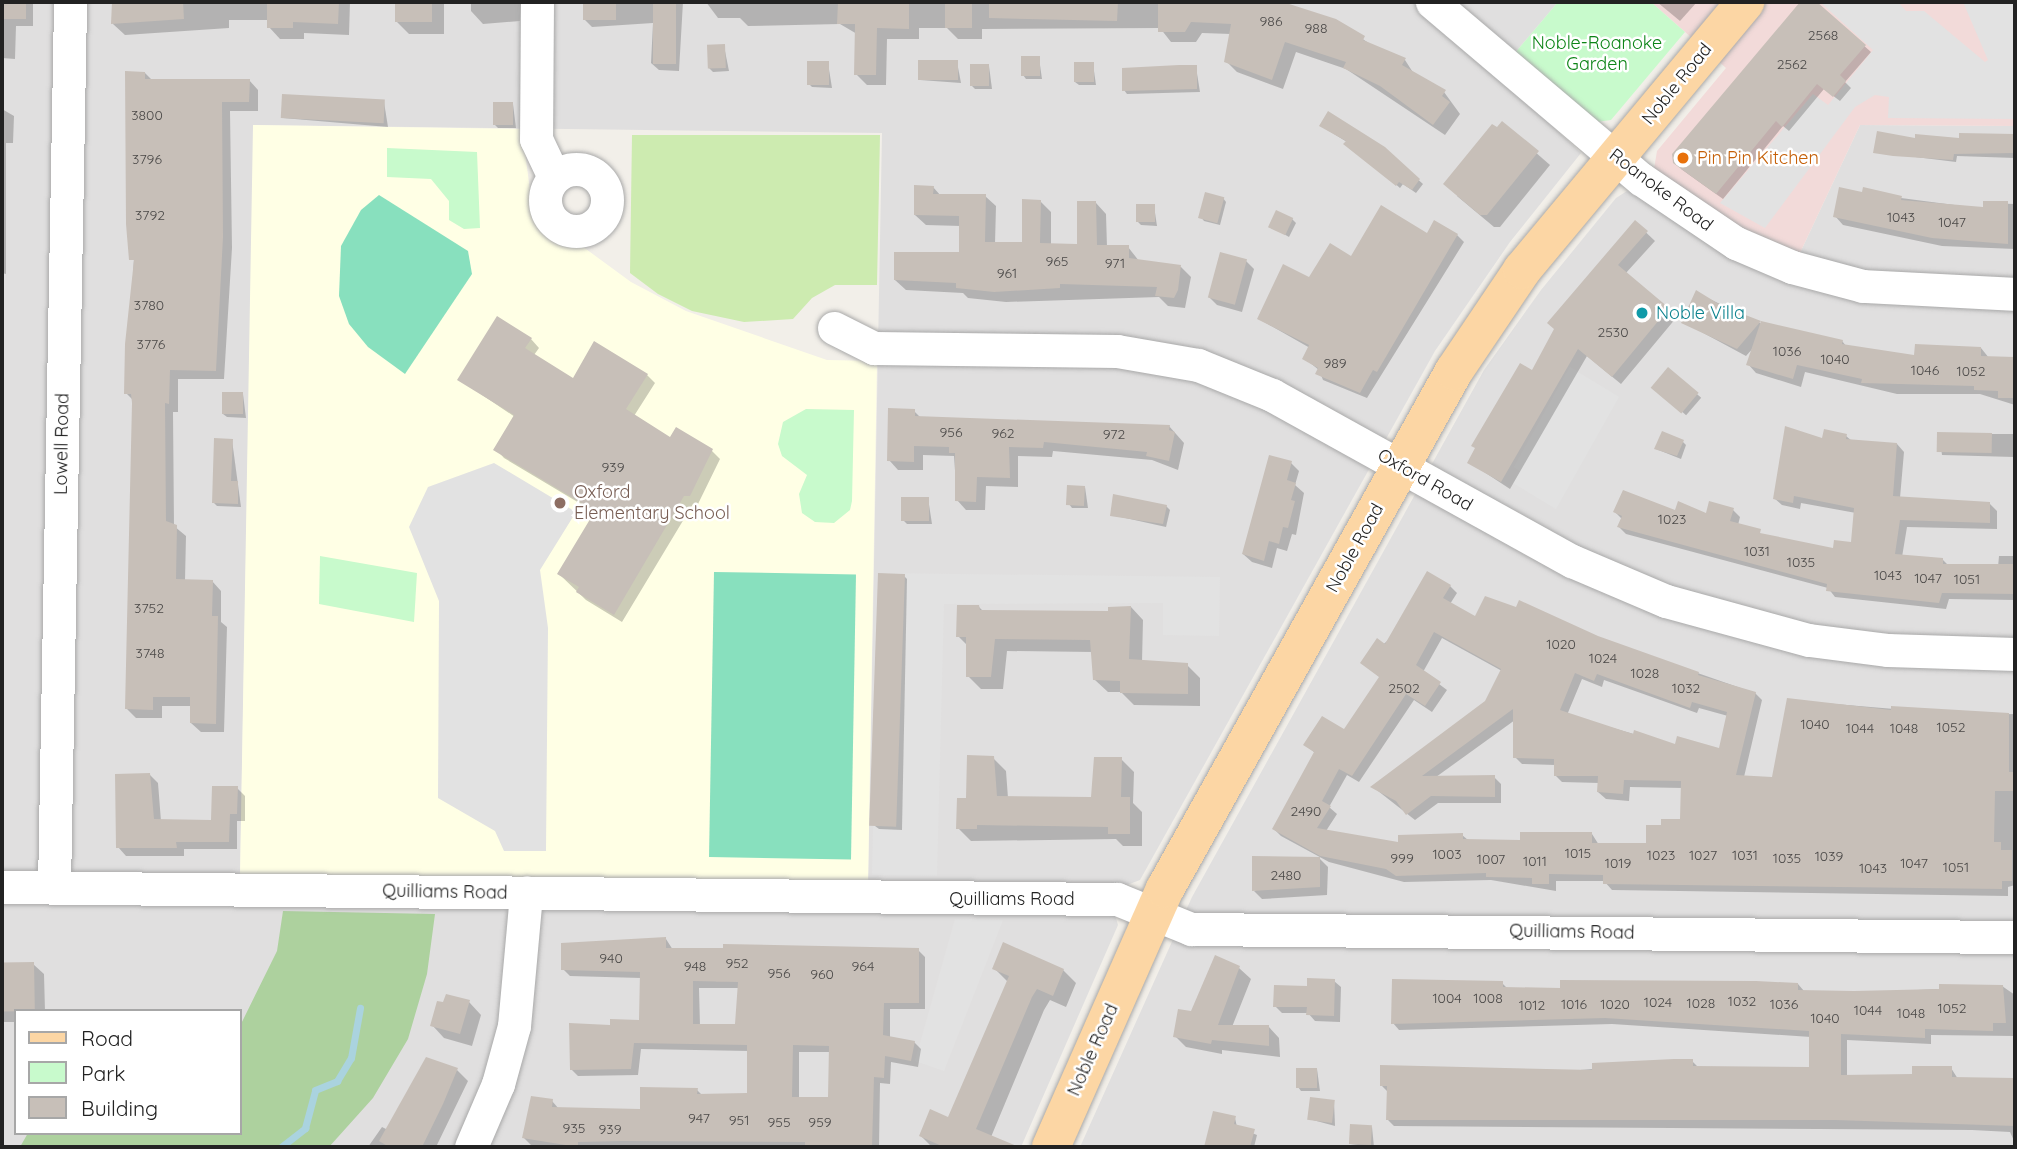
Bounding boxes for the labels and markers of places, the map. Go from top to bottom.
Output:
place label: Pin Pin Kitchen [1697,147,1819,169]
marker: Pin Pin Kitchen [1675,150,1691,166]
place label: Noble Villa [1656,302,1745,324]
marker: Noble Villa [1634,305,1650,321]
place label: Oxford Elementary School [574,482,730,524]
marker: Oxford Elementary School [552,495,568,511]

